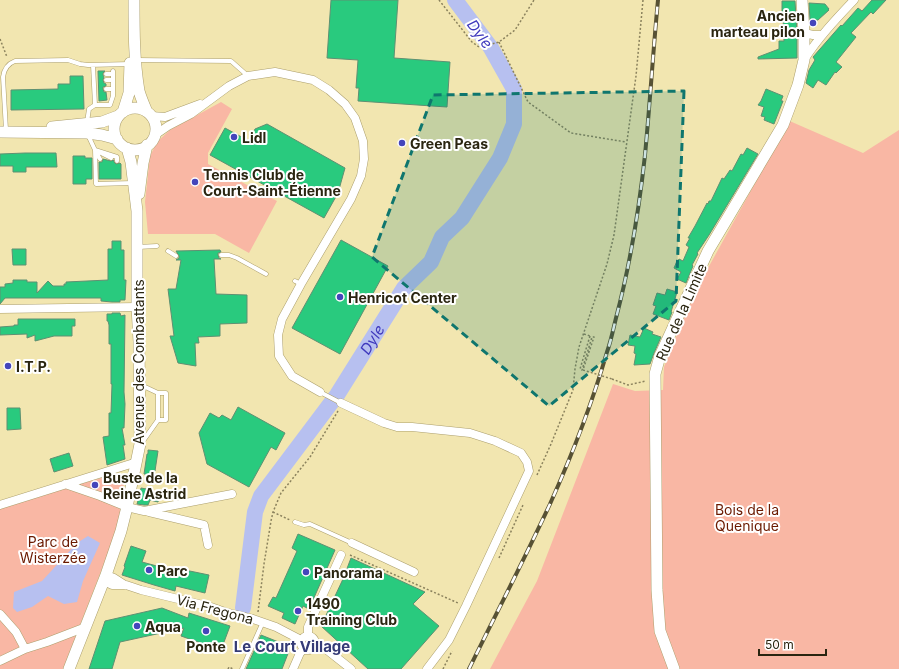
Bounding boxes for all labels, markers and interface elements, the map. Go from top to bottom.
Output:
place label: Ancien marteau pilon [711,7,805,40]
water label: Dyle [463,16,497,52]
marker: Ancien marteau pilon [808,18,818,28]
place label: Lidl [242,129,266,146]
marker: Lidl [229,132,239,142]
place label: Green Peas [410,135,488,152]
marker: Green Peas [397,138,407,148]
place label: Tennis Club de Court-Saint-Étienne [203,166,341,199]
marker: Tennis Club de Court-Saint-Étienne [190,177,200,187]
street label: Rue de la Limite [652,261,710,363]
street label: Avenue des Combattants [130,279,147,445]
place label: Henricot Center [348,289,457,306]
marker: Henricot Center [335,292,345,302]
water label: Dyle [355,321,388,358]
place label: I.T.P. [16,358,51,375]
marker: I.T.P. [3,361,13,371]
place label: Buste de la Reine Astrid [103,469,186,502]
marker: Buste de la Reine Astrid [90,480,100,490]
park label: Bois de la Quenique [715,501,779,534]
park label: Parc de Wisterzée [20,533,86,566]
place label: Parc [157,562,188,579]
place label: Panorama [314,564,383,581]
marker: Parc [144,565,154,575]
marker: Panorama [301,567,311,577]
street label: Via Fregona [175,591,255,627]
place label: 1490 Training Club [306,595,397,628]
marker: 1490 Training Club [293,606,303,616]
place label: Aqua [145,618,181,635]
marker: Aqua [132,621,142,631]
marker: Ponte [201,626,211,636]
scale bar [759,631,826,657]
district label: Le Court Village [234,637,350,656]
text: 50 m [765,637,794,652]
place label: Ponte [186,638,226,655]

